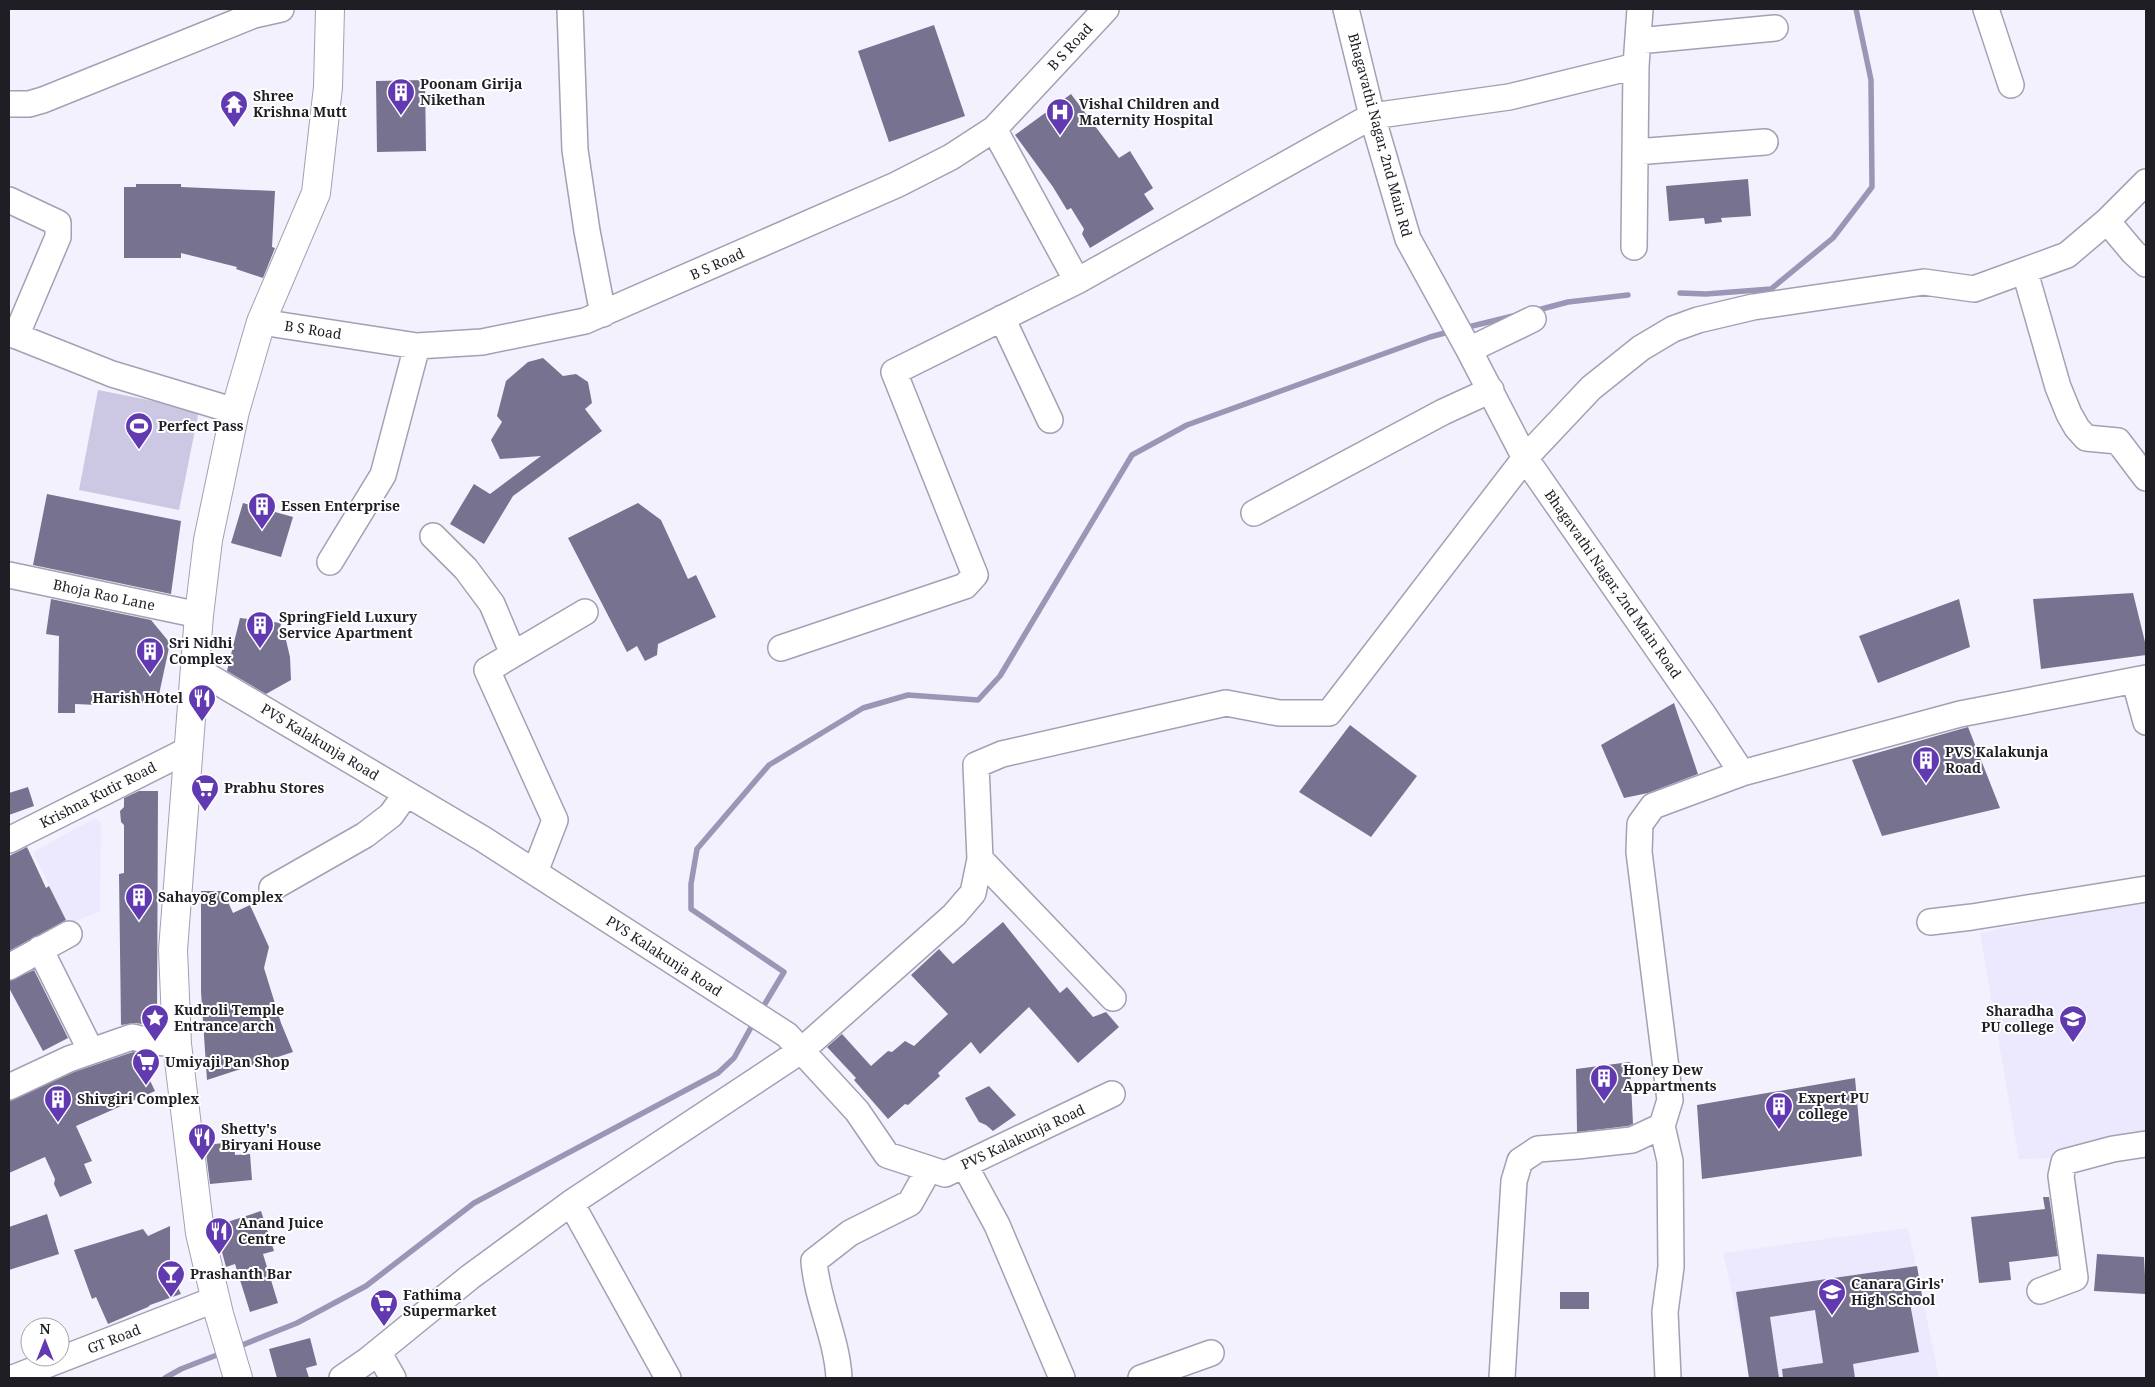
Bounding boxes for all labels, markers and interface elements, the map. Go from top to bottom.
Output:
street label: B S Road [1043,19,1097,74]
street label: Bhagavathi Nagar, 2nd Main Rd [1344,31,1417,239]
place label: Poonam Girija Nikethan [420,74,523,109]
building icon: Poonam Girija Nikethan [386,77,416,116]
place label: Shree Krishna Mutt [253,86,347,121]
temple icon: Shree Krishna Mutt [219,89,249,128]
place label: Vishal Children and Maternity Hospital [1079,94,1220,129]
hospital icon: Vishal Children and Maternity Hospital [1045,97,1075,136]
street label: B S Road [687,243,747,284]
street label: B S Road [283,316,344,343]
sports icon: Perfect Pass [124,411,154,450]
place label: Perfect Pass [158,416,244,435]
street label: Bhagavathi Nagar, 2nd Main Road [1541,486,1686,682]
building icon: Essen Enterprise [247,491,277,530]
place label: Essen Enterprise [281,496,400,515]
street label: Bhoja Rao Lane [51,574,157,615]
place label: SpringField Luxury Service Apartment [279,607,418,642]
building icon: SpringField Luxury Service Apartment [245,610,275,649]
place label: Sri Nidhi Complex [169,633,232,668]
building icon: Sri Nidhi Complex [135,636,165,675]
restaurant icon: Harish Hotel [187,683,217,722]
place label: Harish Hotel [93,688,183,707]
street label: PVS Kalakunja Road [258,699,383,785]
place label: PVS Kalakunja Road [1945,742,2048,777]
building icon: PVS Kalakunja Road [1911,745,1941,784]
street label: Krishna Kutir Road [36,757,160,832]
supermarket icon: Prabhu Stores [190,773,220,812]
place label: Prabhu Stores [224,778,324,797]
building icon: Sahayog Complex [124,882,154,921]
place label: Sahayog Complex [158,887,283,906]
street label: PVS Kalakunja Road [603,911,726,1000]
place label: Kudroli Temple Entrance arch [174,1000,284,1035]
place label: Sharadha PU college [1981,1001,2054,1036]
place icon: Kudroli Temple Entrance arch [140,1003,170,1042]
school or university icon: Sharadha PU college [2058,1004,2088,1043]
supermarket icon: Umiyaji Pan Shop [131,1047,161,1086]
place label: Umiyaji Pan Shop [165,1052,289,1071]
place label: Honey Dew Appartments [1623,1060,1717,1095]
building icon: Honey Dew Appartments [1589,1063,1619,1102]
building icon: Shivgiri Complex [43,1084,73,1123]
place label: Expert PU college [1798,1088,1870,1123]
place label: Shivgiri Complex [77,1089,199,1108]
building icon: Expert PU college [1764,1091,1794,1130]
street label: PVS Kalakunja Road [958,1099,1088,1174]
place label: Shetty's Biryani House [221,1119,321,1154]
restaurant icon: Shetty's Biryani House [187,1122,217,1161]
place label: Anand Juice Centre [238,1213,324,1248]
restaurant icon: Anand Juice Centre [204,1216,234,1255]
bar icon: Prashanth Bar [156,1259,186,1298]
place label: Prashanth Bar [190,1264,293,1283]
place label: Canara Girls' High School [1851,1274,1944,1309]
school or university icon: Canara Girls' High School [1817,1277,1847,1316]
place label: Fathima Supermarket [403,1285,497,1320]
supermarket icon: Fathima Supermarket [369,1288,399,1327]
north arrow [20,1317,70,1367]
text: N [39,1319,51,1338]
street label: GT Road [84,1319,144,1358]

